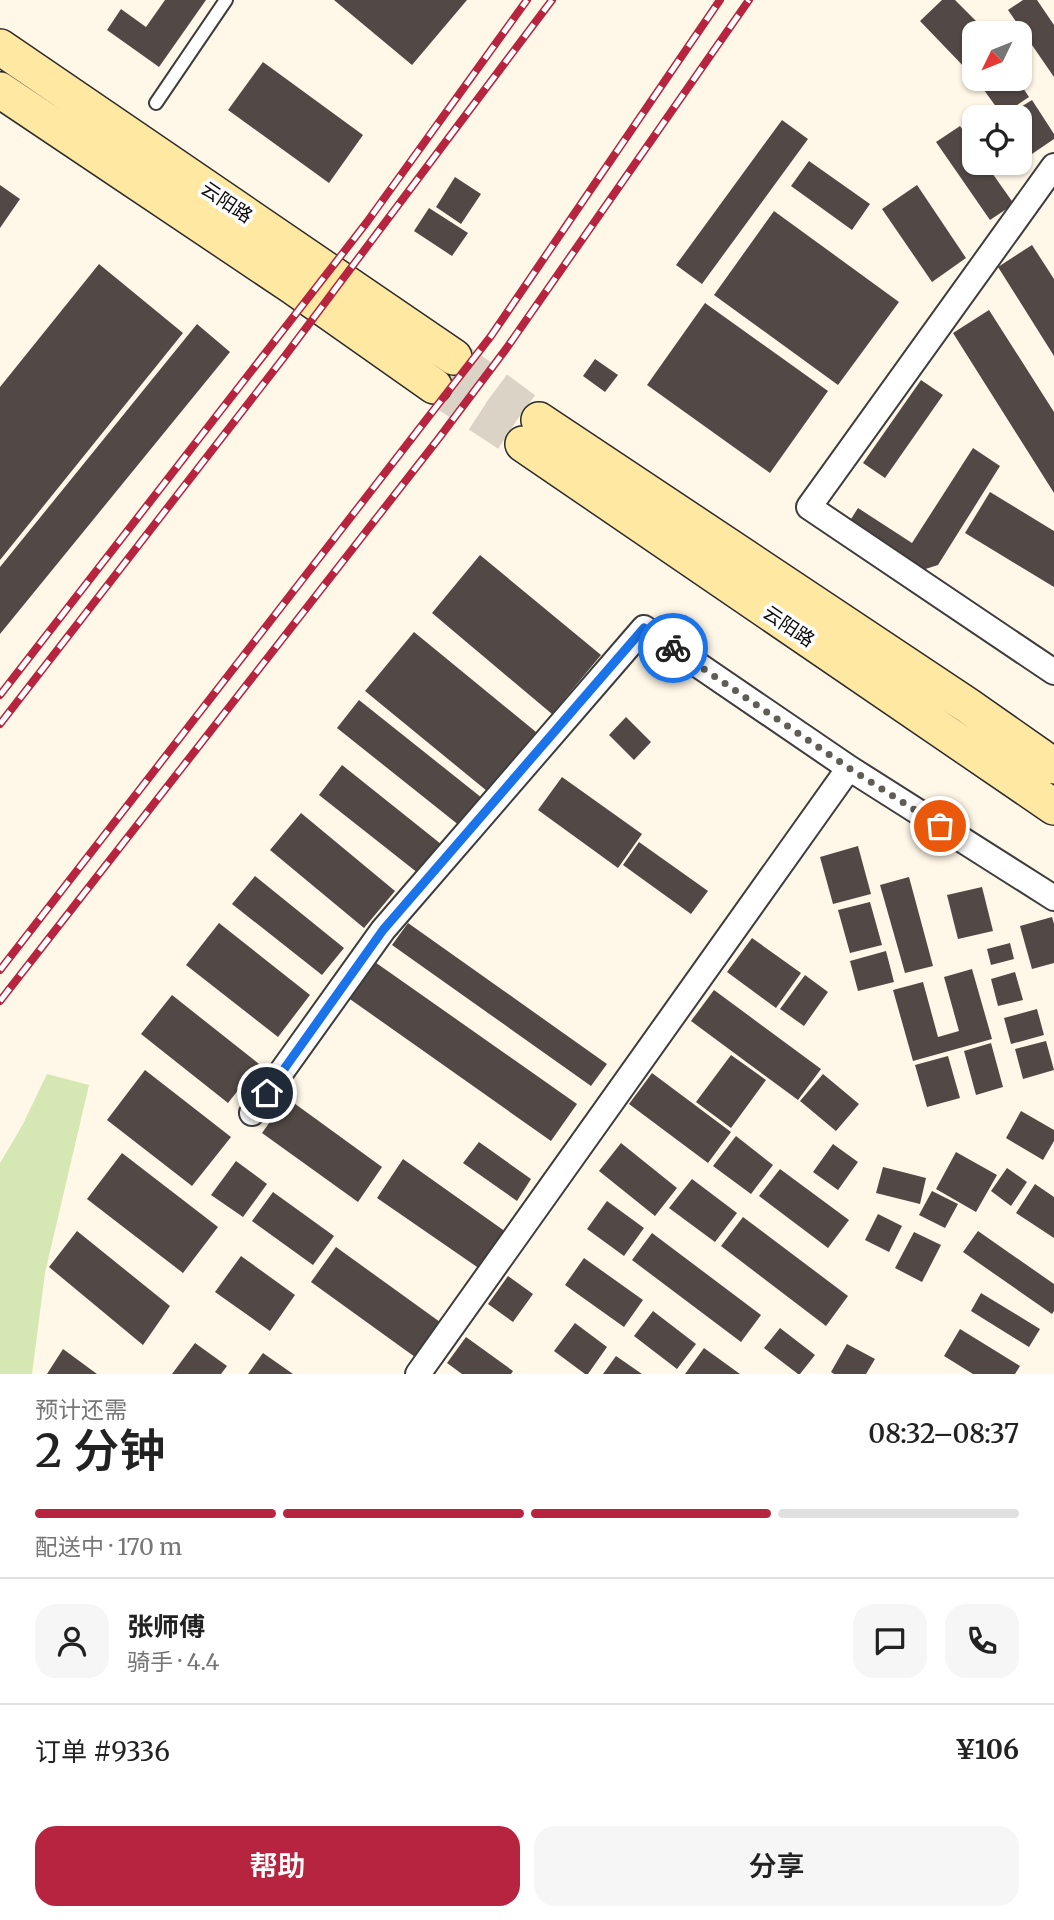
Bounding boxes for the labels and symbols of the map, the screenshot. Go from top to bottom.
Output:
north arrow [962,21,1032,91]
street label: 云阳路 [197,176,257,228]
street label: 云阳路 [759,600,819,652]
courier [638,613,708,683]
pin [910,796,970,856]
pin [237,1063,297,1123]

